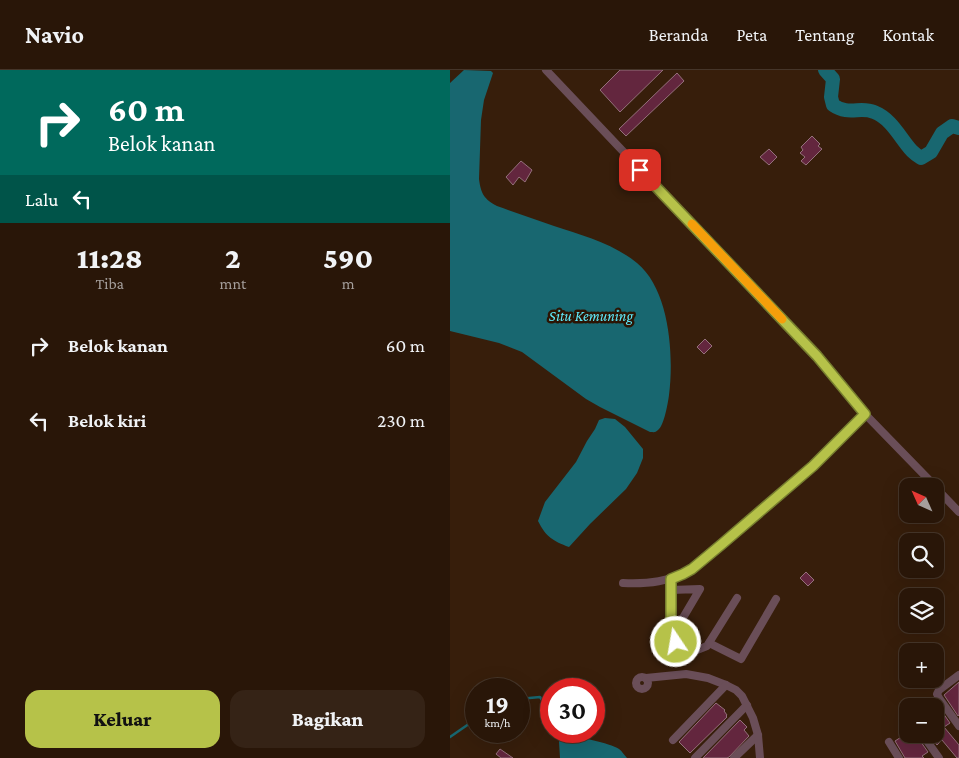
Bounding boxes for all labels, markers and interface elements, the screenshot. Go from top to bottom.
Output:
text: Navio [25,21,84,48]
text: Beranda [649,25,708,45]
text: Peta [736,25,767,45]
text: Tentang [795,25,854,45]
text: Kontak [882,25,934,45]
icon: right [25,90,90,155]
text: 60 m [108,90,185,129]
text: Belok kanan [108,131,215,156]
pin [619,149,661,191]
icon: arrive [626,156,654,184]
icon: left [68,185,96,213]
text: Lalu [25,189,58,210]
text: 11:28 [77,241,143,274]
text: 2 [225,241,241,274]
text: 590 [323,241,373,274]
text: Tiba [96,275,124,292]
text: mnt [220,275,246,292]
text: m [342,275,355,292]
water label: Situ Kemuning [549,308,633,325]
icon: right [25,332,53,360]
text: Belok kanan [68,335,168,356]
text: 60 m [386,335,425,356]
icon: left [25,407,53,435]
text: Belok kiri [68,410,146,431]
text: 230 m [377,410,425,431]
north arrow [899,478,944,522]
map controls [899,478,944,743]
button: search [899,533,944,578]
button: layers [899,588,944,633]
position arrow [649,615,701,667]
button: + [899,643,944,688]
speed limit sign: 30 [540,678,605,743]
button: Keluar [25,690,220,748]
button: Bagikan [230,690,425,748]
text: 19 [486,691,509,718]
button: − [899,698,944,743]
text: km/h [485,716,510,730]

